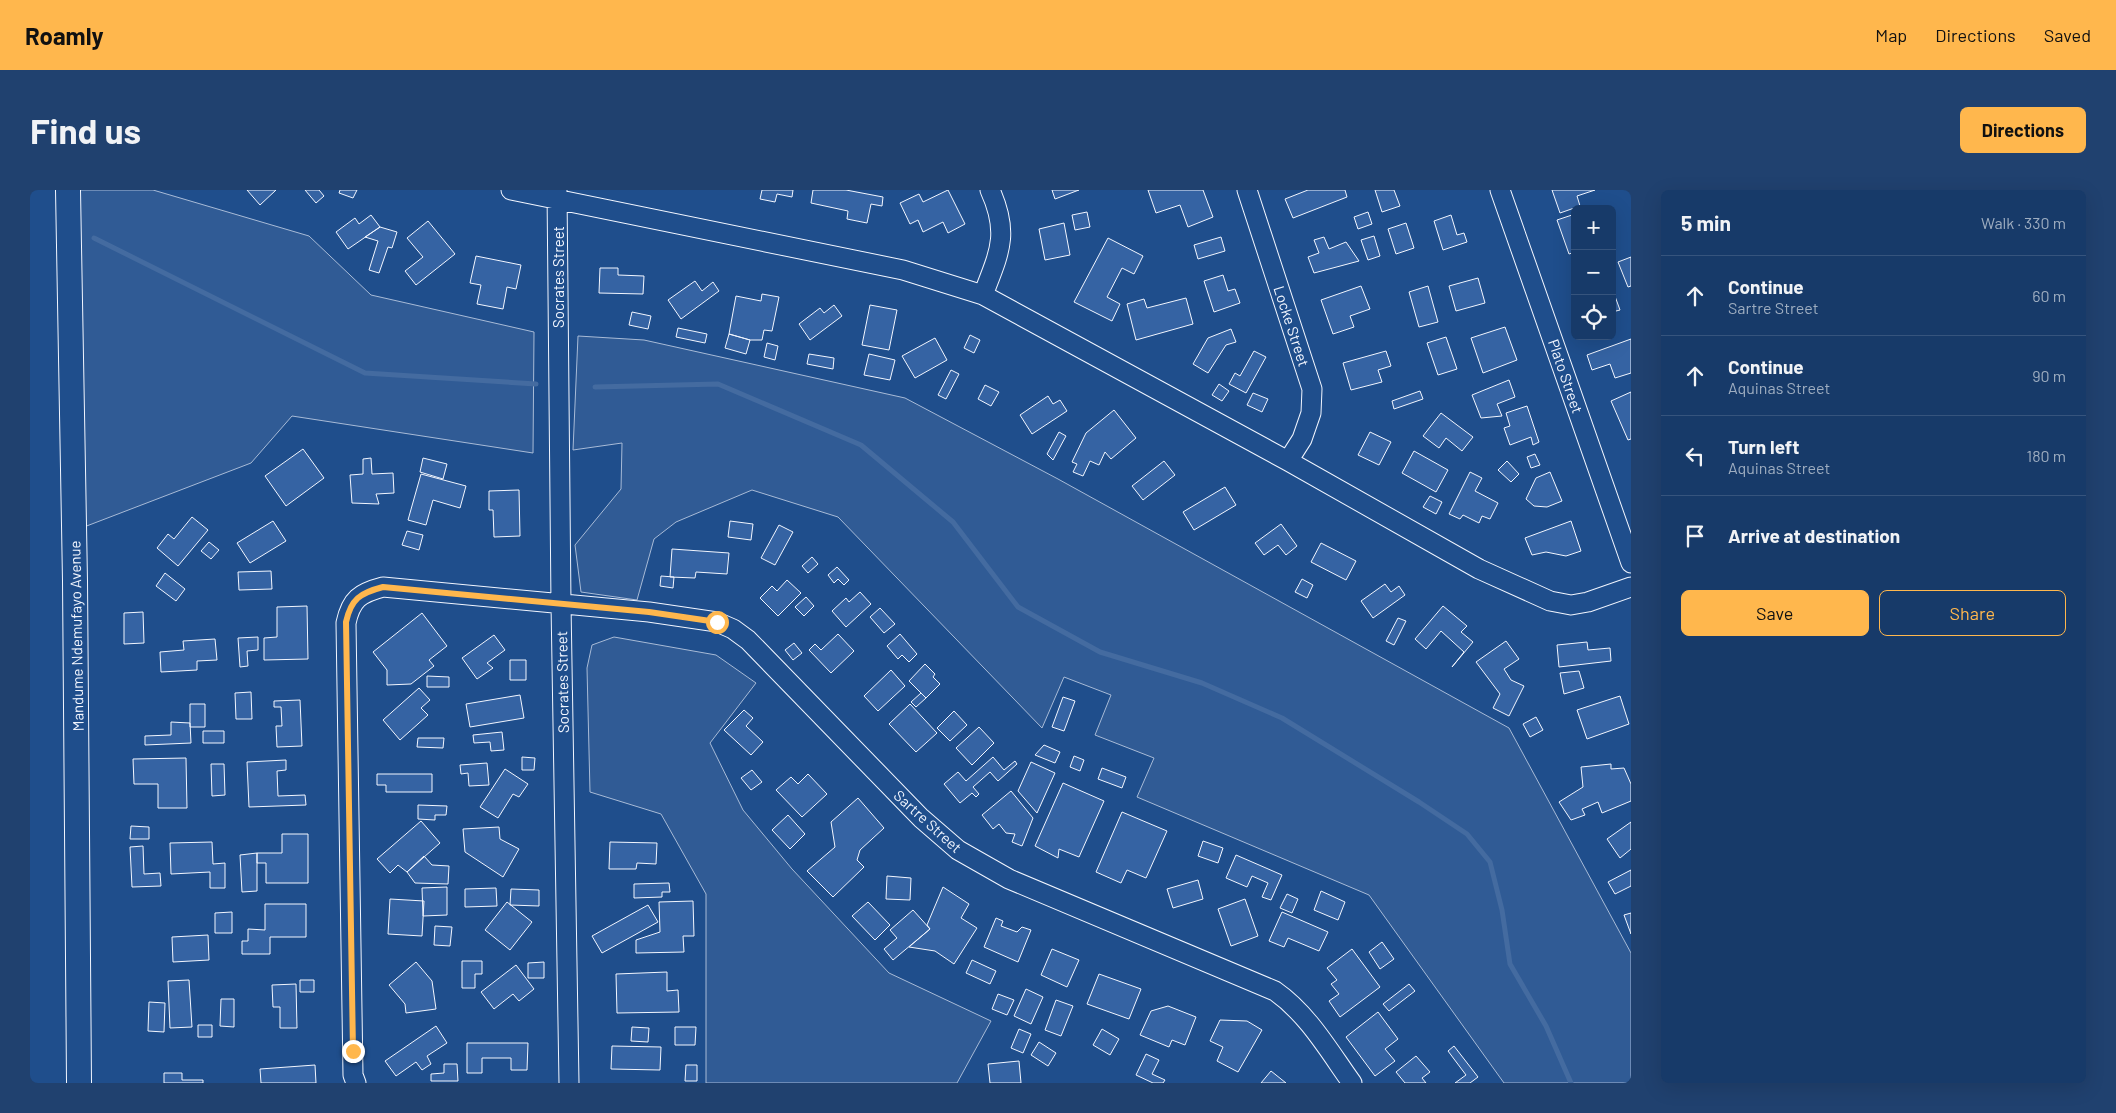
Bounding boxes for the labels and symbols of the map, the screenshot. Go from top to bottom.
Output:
street label: Socrates Street [549,226,567,328]
street label: Locke Street [1271,283,1313,369]
street label: Plato Street [1545,337,1587,415]
street label: Mandume Ndemufayo Avenue [65,540,87,732]
route start [706,611,729,634]
street label: Socrates Street [552,631,572,733]
street label: Sartre Street [890,786,966,856]
route end [342,1040,365,1063]

